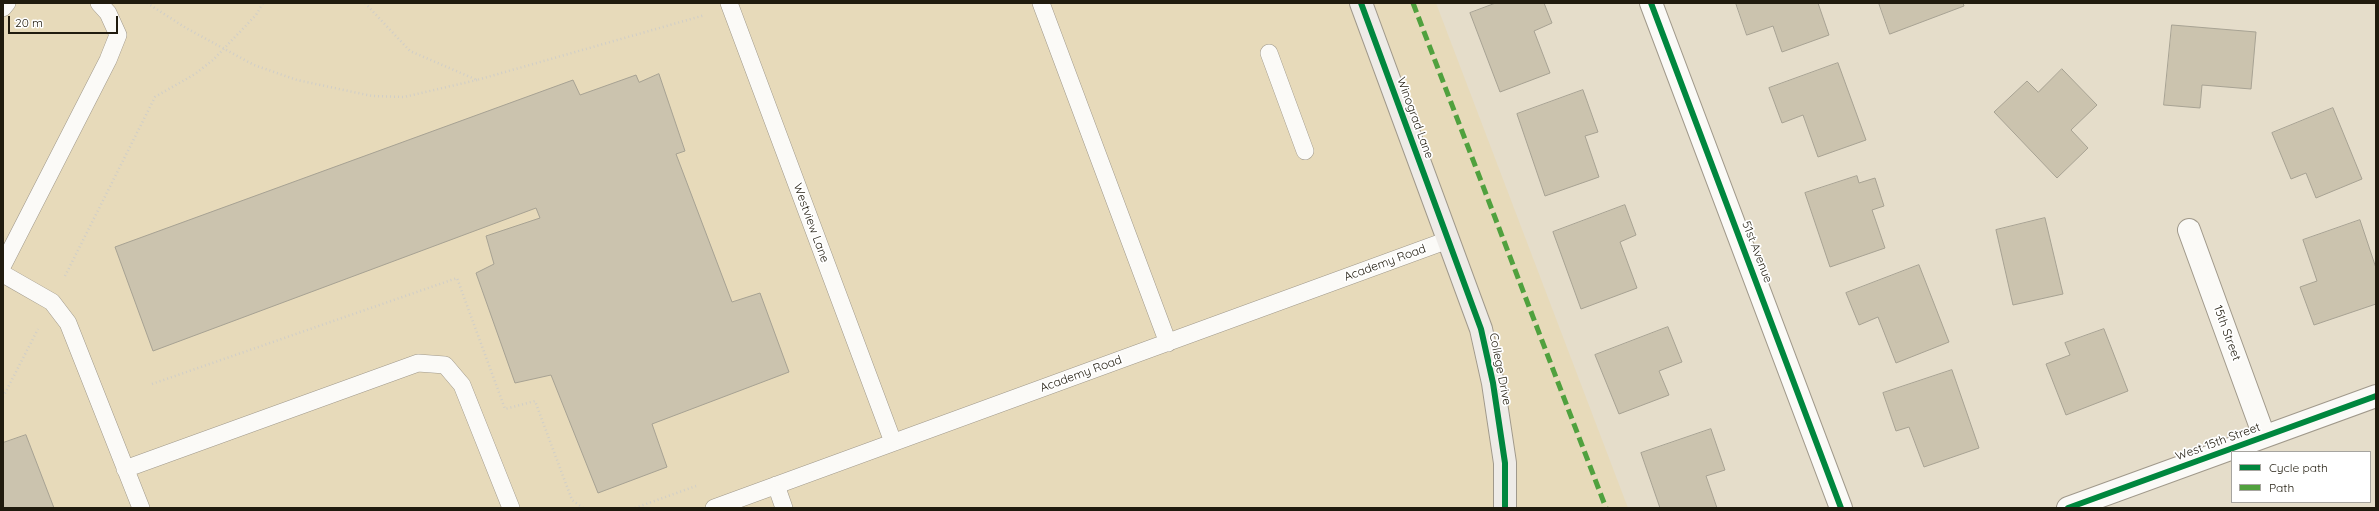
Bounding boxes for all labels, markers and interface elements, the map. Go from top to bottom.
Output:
scale bar [10,8,120,34]
text: 20 m [15,15,43,30]
street label: Winograd Lane [1394,75,1436,161]
street label: Westview Lane [790,181,832,265]
street label: 51st Avenue [1739,219,1775,285]
street label: Academy Road [1342,242,1428,284]
street label: 15th Street [2210,303,2244,363]
street label: College Drive [1486,332,1514,406]
street label: Academy Road [1038,353,1124,395]
street label: West 15th Street [2174,420,2262,464]
legend [2231,451,2371,503]
text: Cycle path [2269,460,2328,475]
text: Path [2269,480,2294,495]

